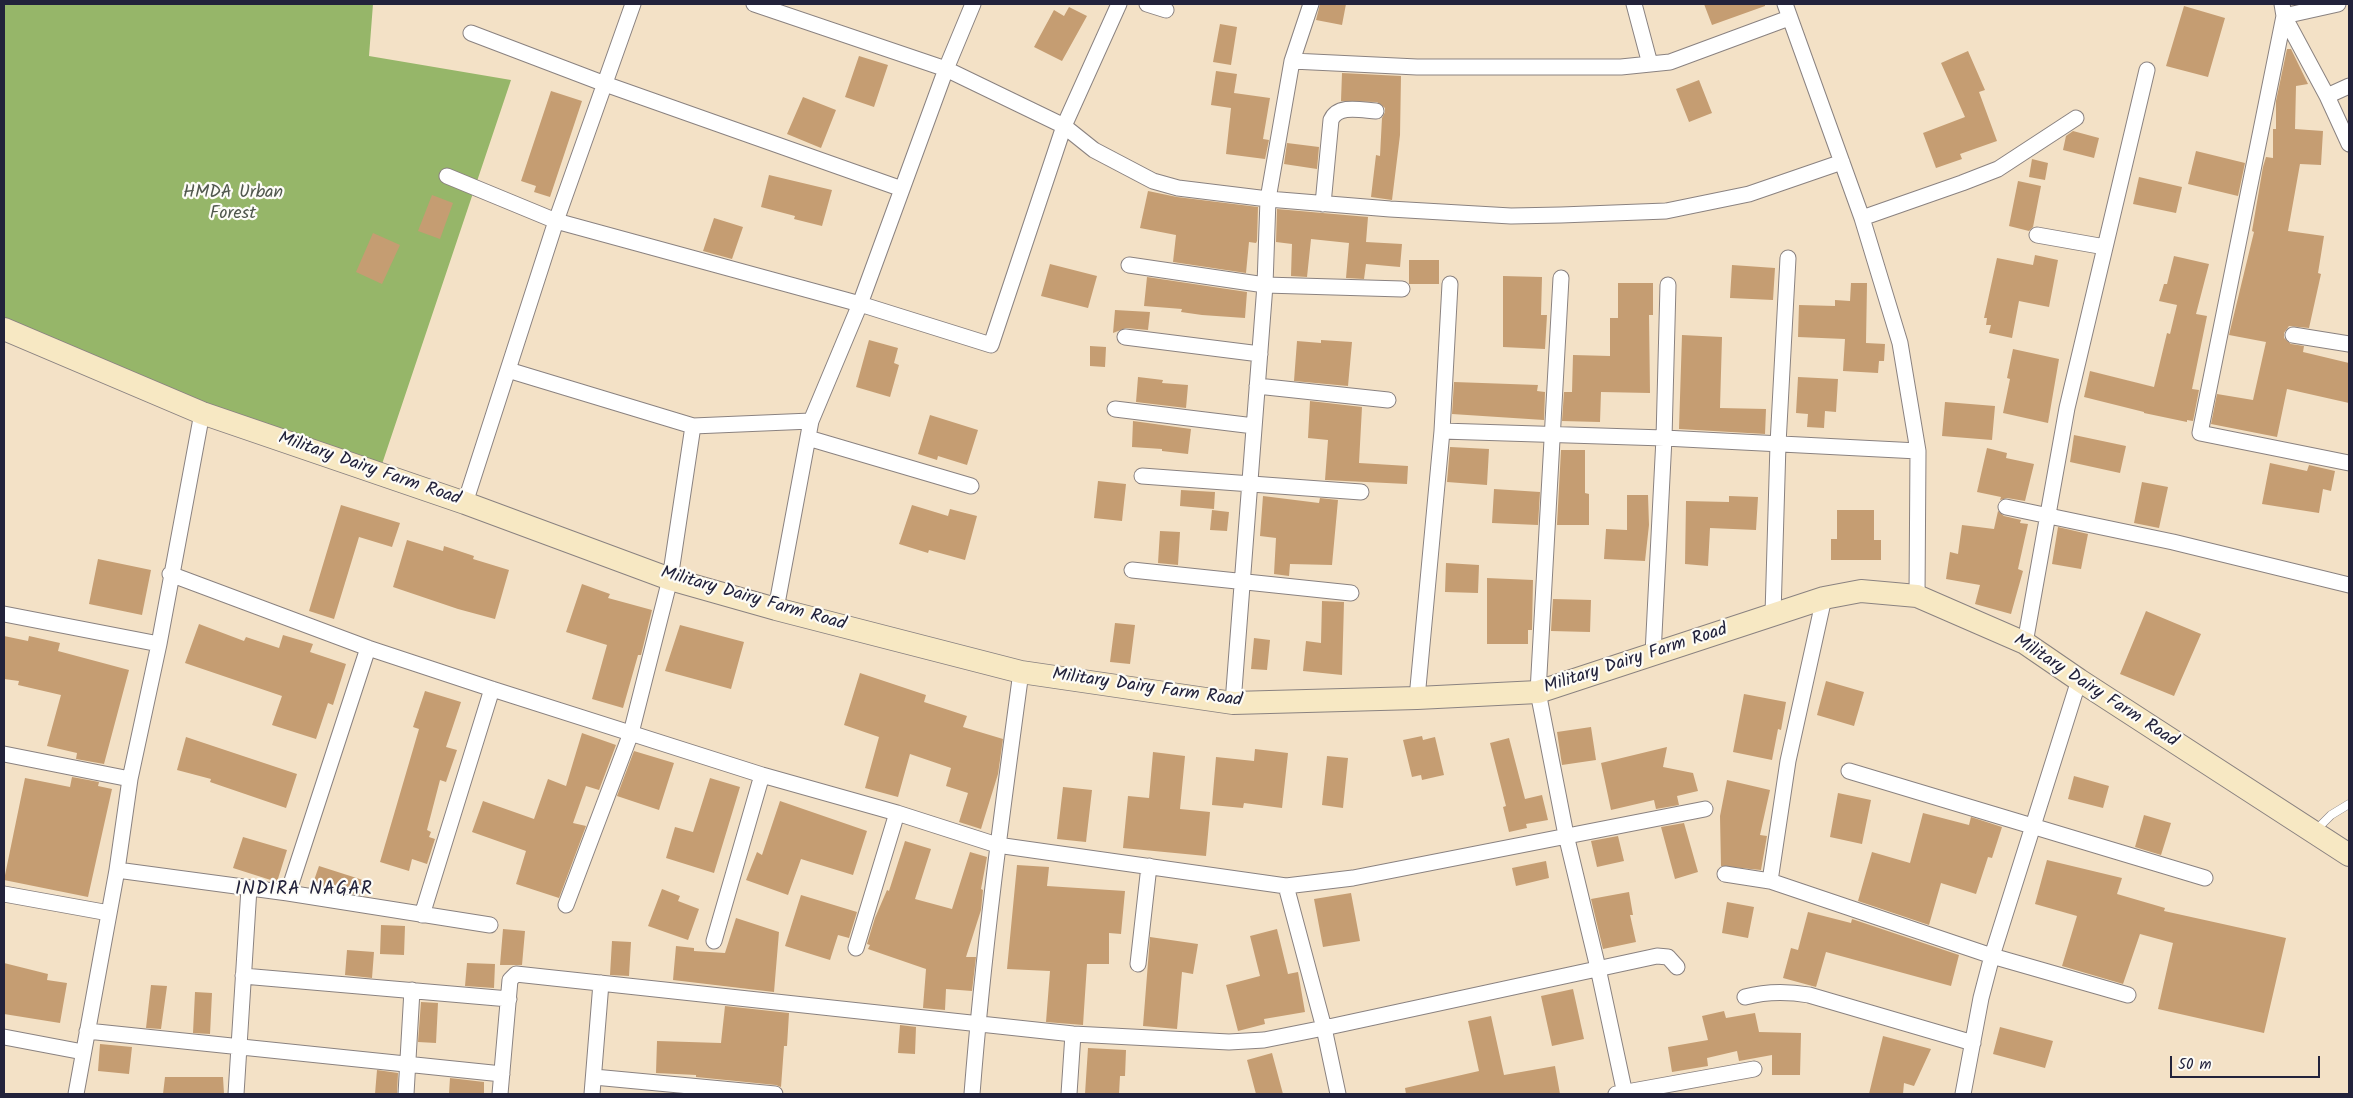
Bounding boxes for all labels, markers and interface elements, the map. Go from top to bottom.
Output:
park label: HMDA Urban Forest [183,183,283,225]
street label: Military Dairy Farm Road [275,429,463,511]
street label: Military Dairy Farm Road [658,563,848,637]
street label: Military Dairy Farm Road [1542,620,1730,700]
street label: Military Dairy Farm Road [2009,631,2181,753]
street label: Military Dairy Farm Road [1051,665,1243,713]
district label: INDIRA NAGAR [234,880,374,902]
scale bar [2173,1046,2323,1078]
text: 50 m [2178,1053,2212,1077]

